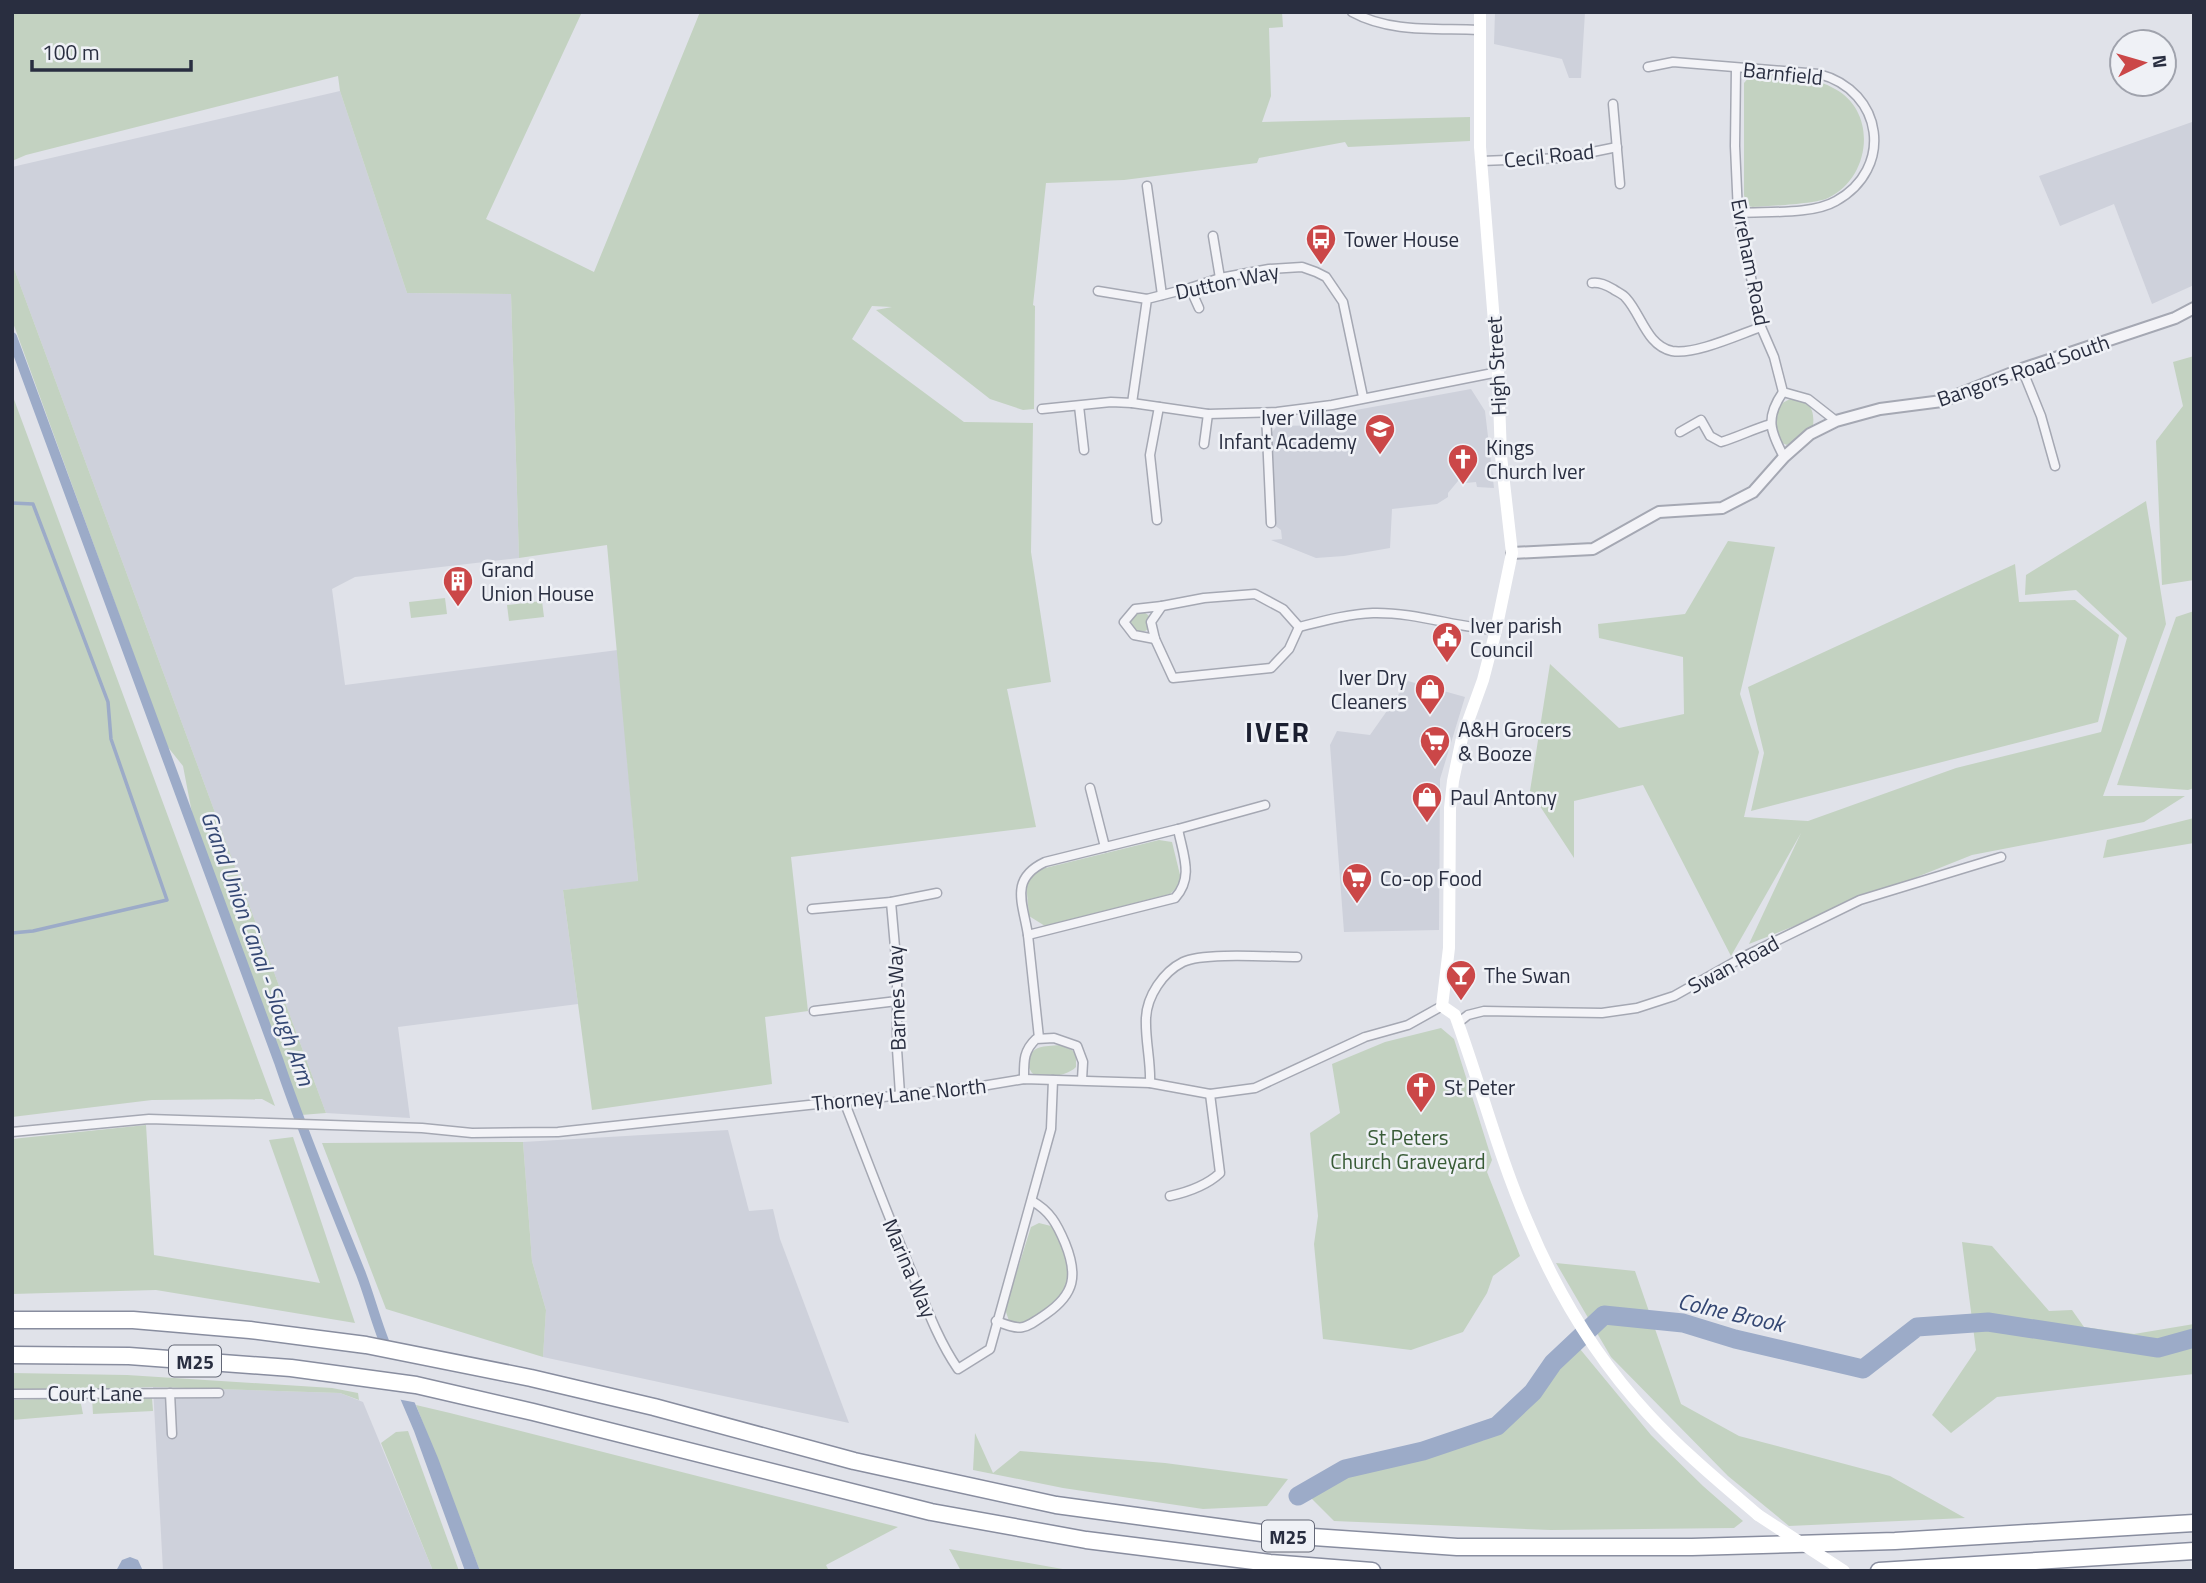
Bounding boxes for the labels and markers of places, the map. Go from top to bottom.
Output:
bus stop icon: Tower House [1304,222,1338,266]
place label: Tower House [1344,223,1459,255]
place label: Iver Village Infant Academy [1219,401,1357,457]
school or university icon: Iver Village Infant Academy [1363,412,1397,456]
place label: Kings Church Iver [1486,431,1585,487]
church icon: Kings Church Iver [1446,442,1480,486]
place label: Grand Union House [481,553,594,609]
building icon: Grand Union House [441,564,475,608]
place label: Iver parish Council [1470,609,1562,665]
public building icon: Iver parish Council [1430,620,1464,664]
place label: Iver Dry Cleaners [1331,661,1407,717]
shop icon: Iver Dry Cleaners [1413,672,1447,716]
place label: A&H Grocers & Booze [1458,713,1572,769]
supermarket icon: A&H Grocers & Booze [1418,724,1452,768]
shop icon: Paul Antony [1410,780,1444,824]
place label: Paul Antony [1450,781,1557,813]
supermarket icon: Co-op Food [1340,861,1374,905]
place label: Co-op Food [1380,862,1482,894]
bar icon: The Swan [1444,958,1478,1002]
place label: The Swan [1484,959,1570,991]
church icon: St Peter [1404,1070,1438,1114]
place label: St Peter [1444,1071,1515,1103]

